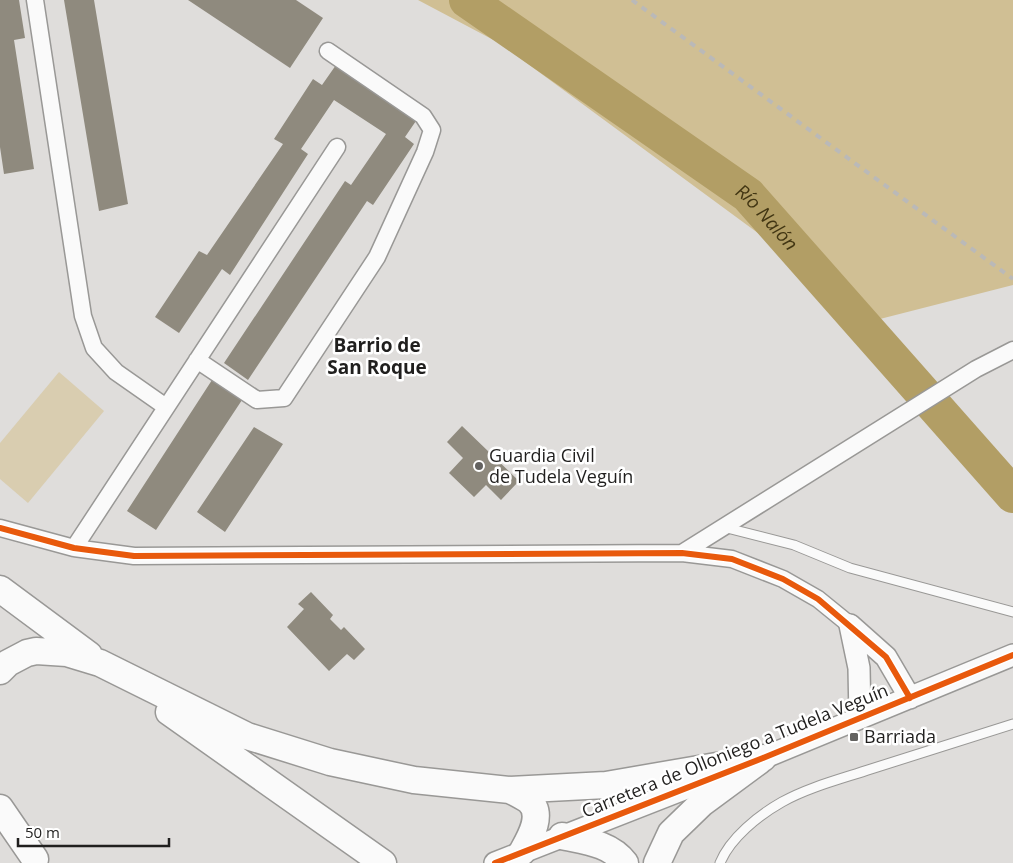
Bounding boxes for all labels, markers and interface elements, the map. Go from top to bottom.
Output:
water label: Río Nalón [731,177,804,256]
district label: Barrio de San Roque [327,332,427,380]
place label: Guardia Civil de Tudela Veguín [489,443,633,488]
marker: Guardia Civil de Tudela Veguín [473,460,485,472]
street label: Carretera de Olloniego a Tudela Veguín [578,677,891,823]
place label: Barriada [864,724,936,748]
marker: Barriada [848,731,860,743]
scale bar [18,816,169,848]
text: 50 m [25,822,60,842]

